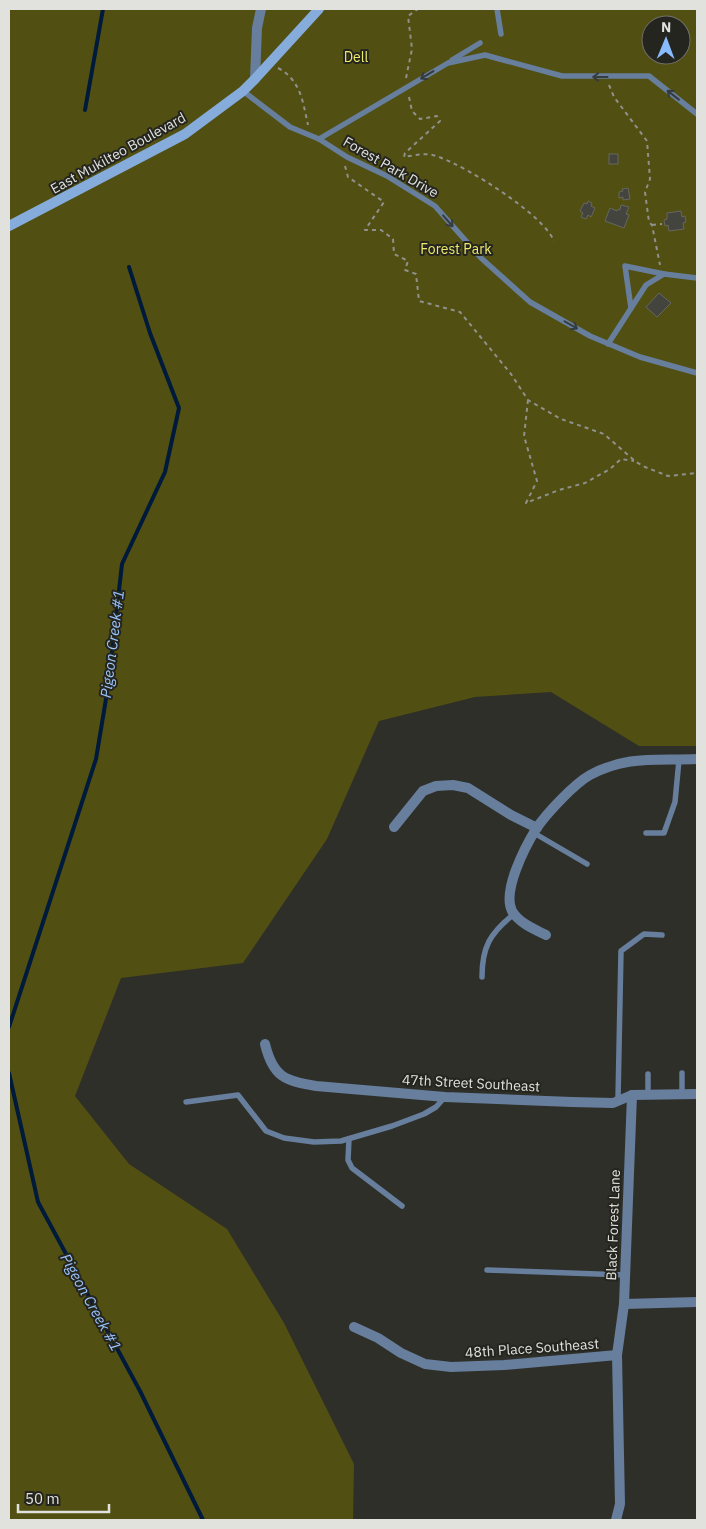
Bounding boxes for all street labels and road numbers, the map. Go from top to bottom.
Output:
street label: East Mukilteo Boulevard [47,108,189,198]
street label: Forest Park Drive [340,132,442,202]
street label: 47th Street Southeast [401,1070,541,1096]
street label: Black Forest Lane [602,1169,624,1281]
street label: 48th Place Southeast [464,1334,600,1362]

